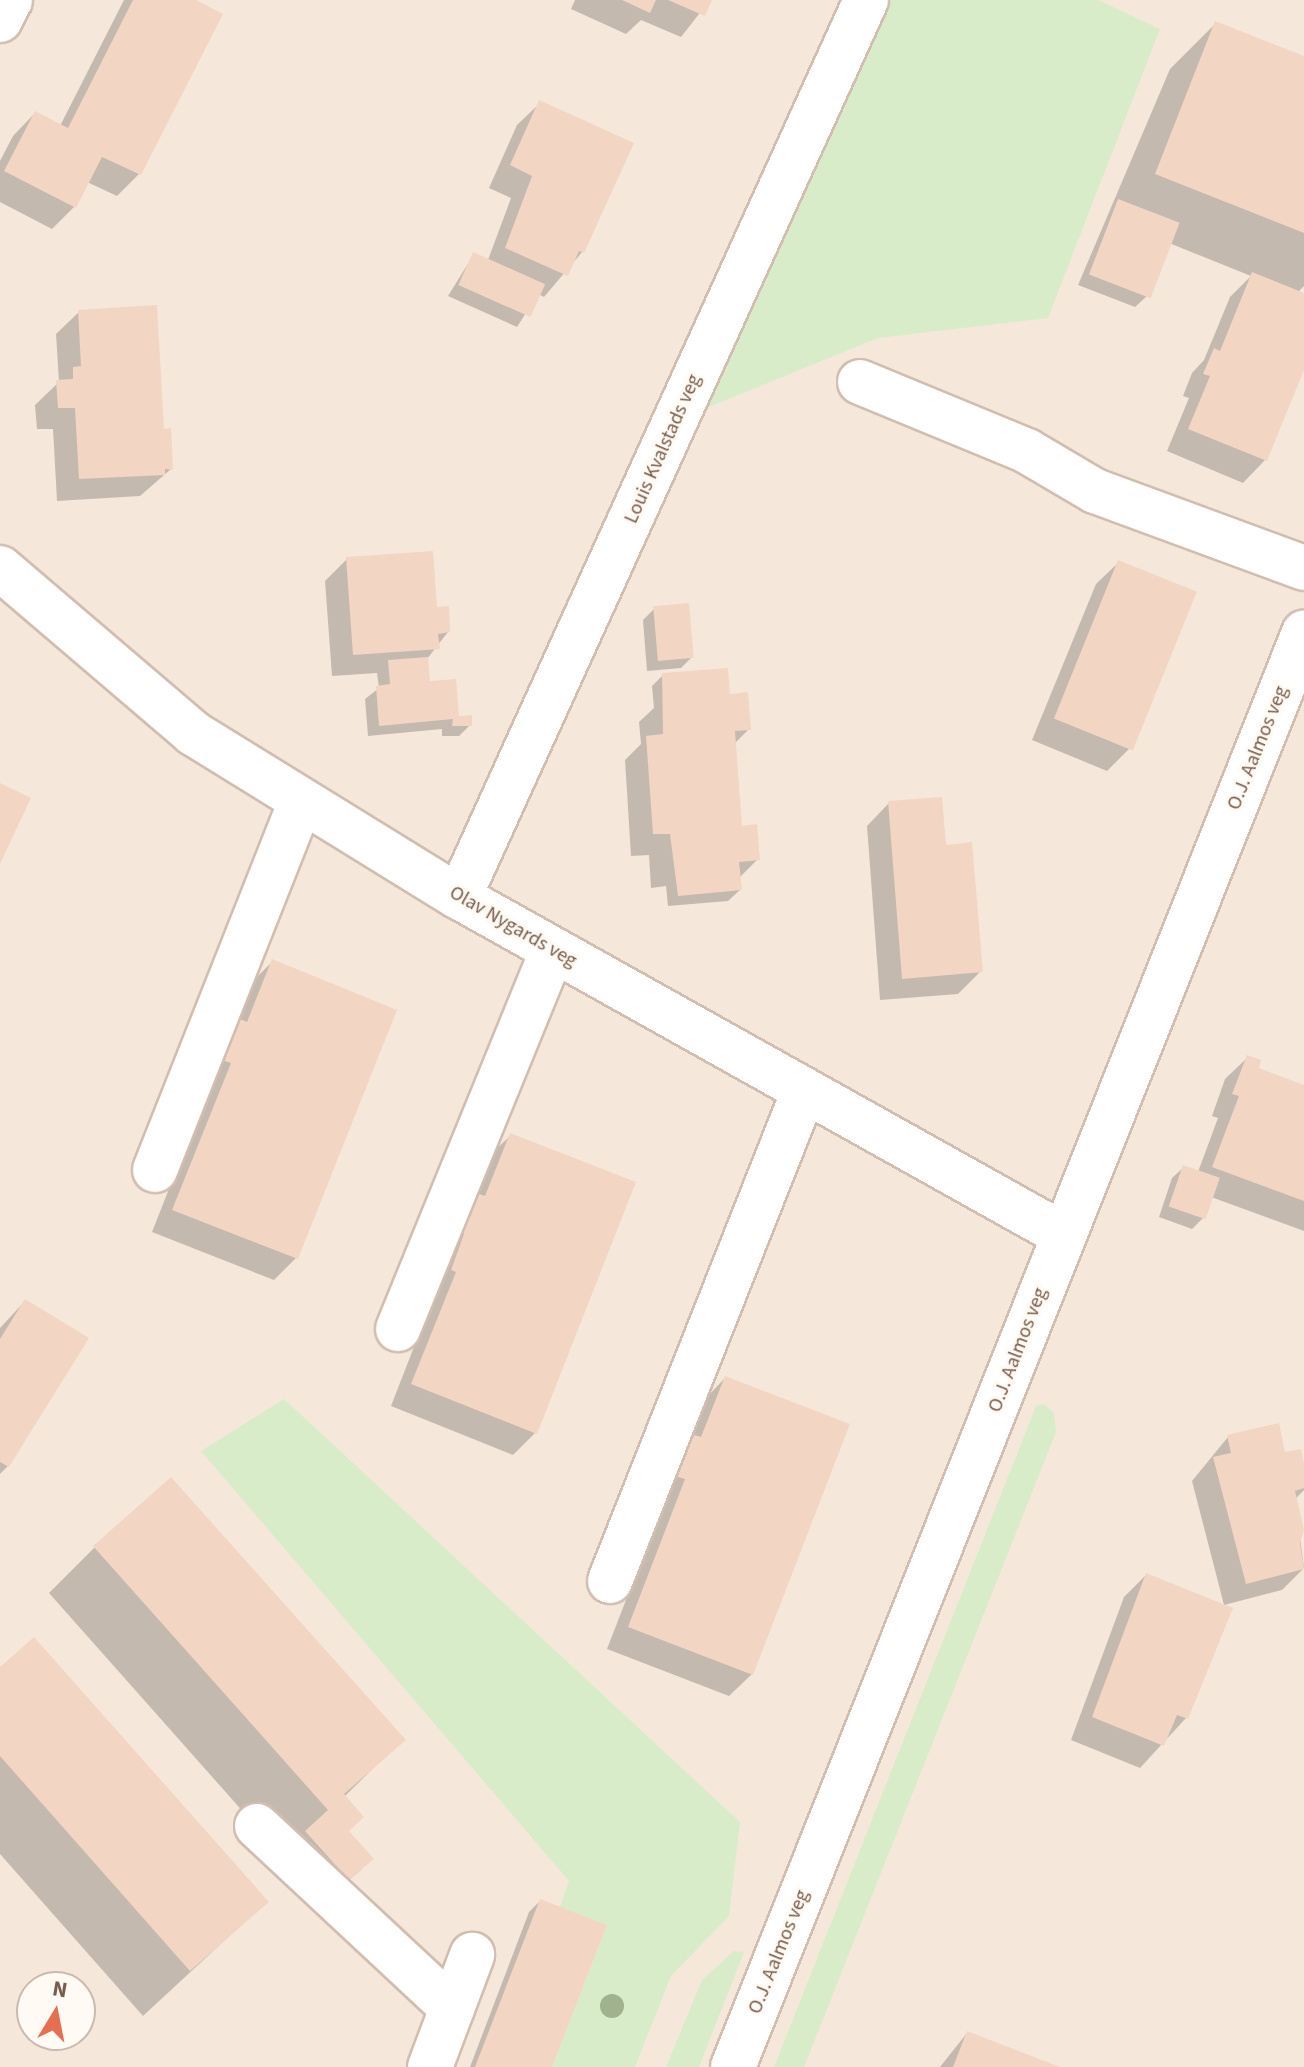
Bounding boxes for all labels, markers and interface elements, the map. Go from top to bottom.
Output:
street label: Louis Kvalstads veg [619,371,707,527]
street label: O.J. Aalmos veg [1222,682,1294,814]
street label: Olav Nygards veg [445,881,581,973]
street label: O.J. Aalmos veg [983,1284,1053,1416]
street label: O.J. Aalmos veg [743,1886,815,2018]
north arrow [16,1971,96,2051]
text: N [50,1972,70,2006]

